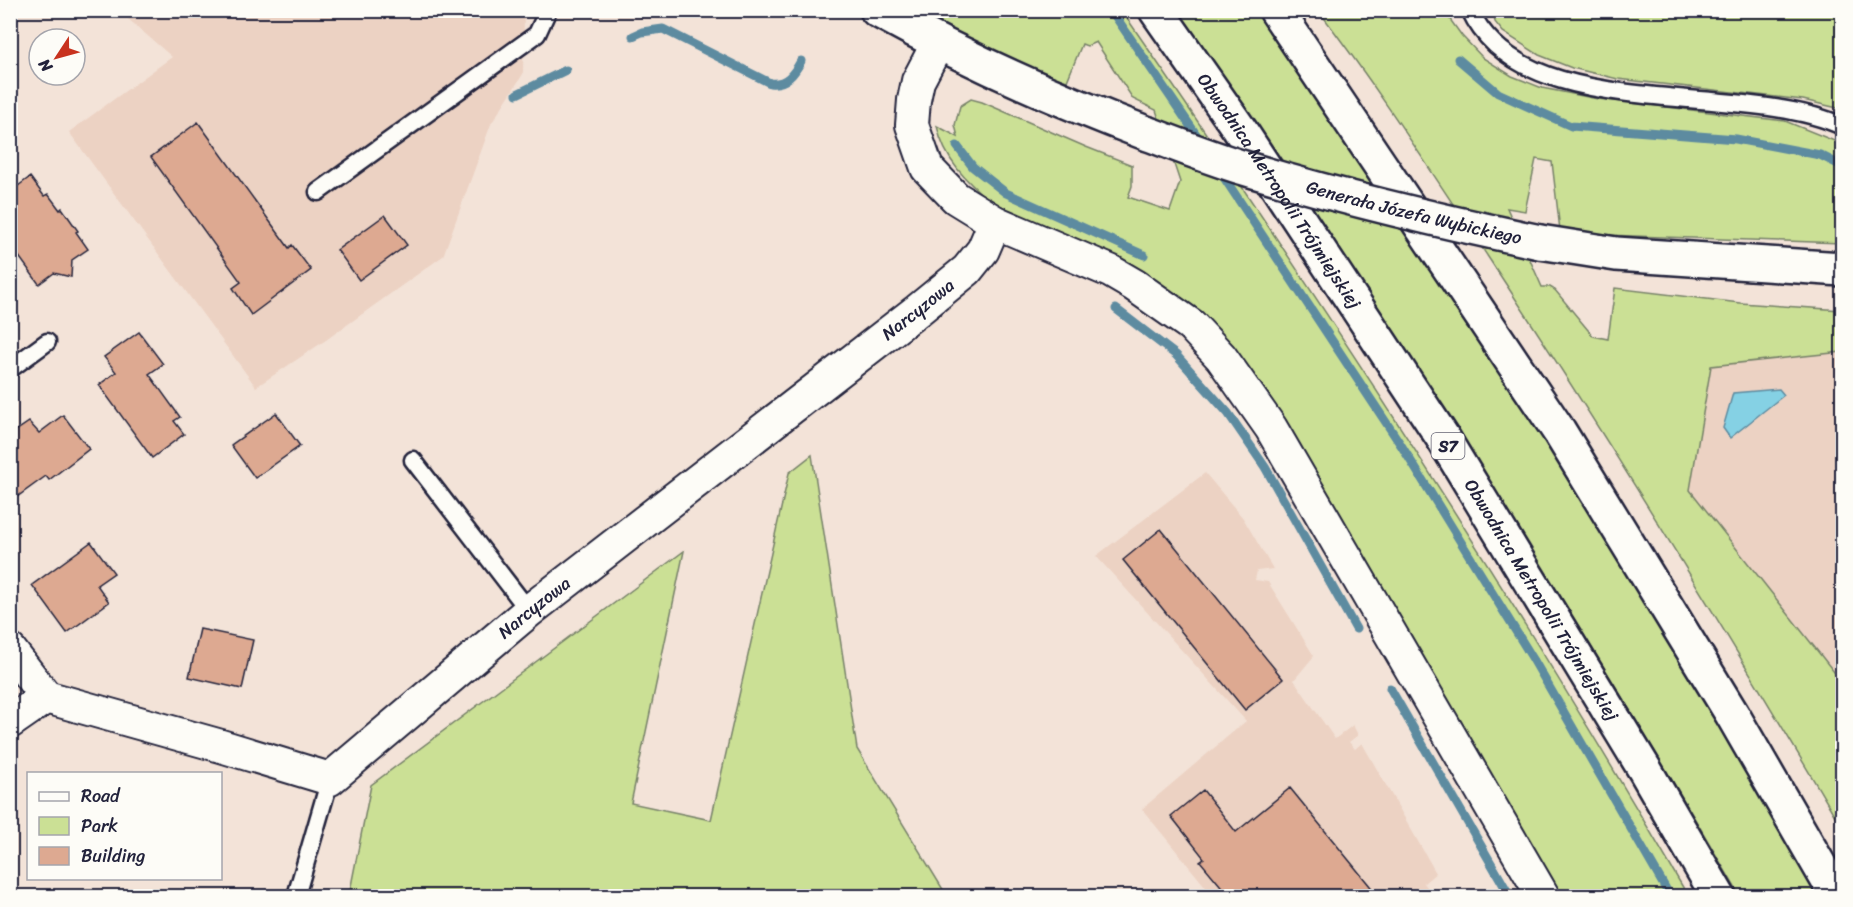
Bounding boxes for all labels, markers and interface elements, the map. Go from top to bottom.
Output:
north arrow [27,27,87,87]
text: N [30,52,61,79]
street label: Obwodnica Metropolii Trójmiejskiej [1189,66,1370,316]
street label: Generała Józefa Wybickiego [1303,171,1525,254]
street label: Narcyzowa [874,270,962,349]
road number: S7 [1432,433,1464,459]
street label: Obwodnica Metropolii Trójmiejskiej [1455,473,1628,727]
street label: Narcyzowa [490,568,578,647]
legend [27,772,222,880]
text: Road [81,780,121,812]
text: Park [81,810,118,842]
text: Building [81,840,145,872]

